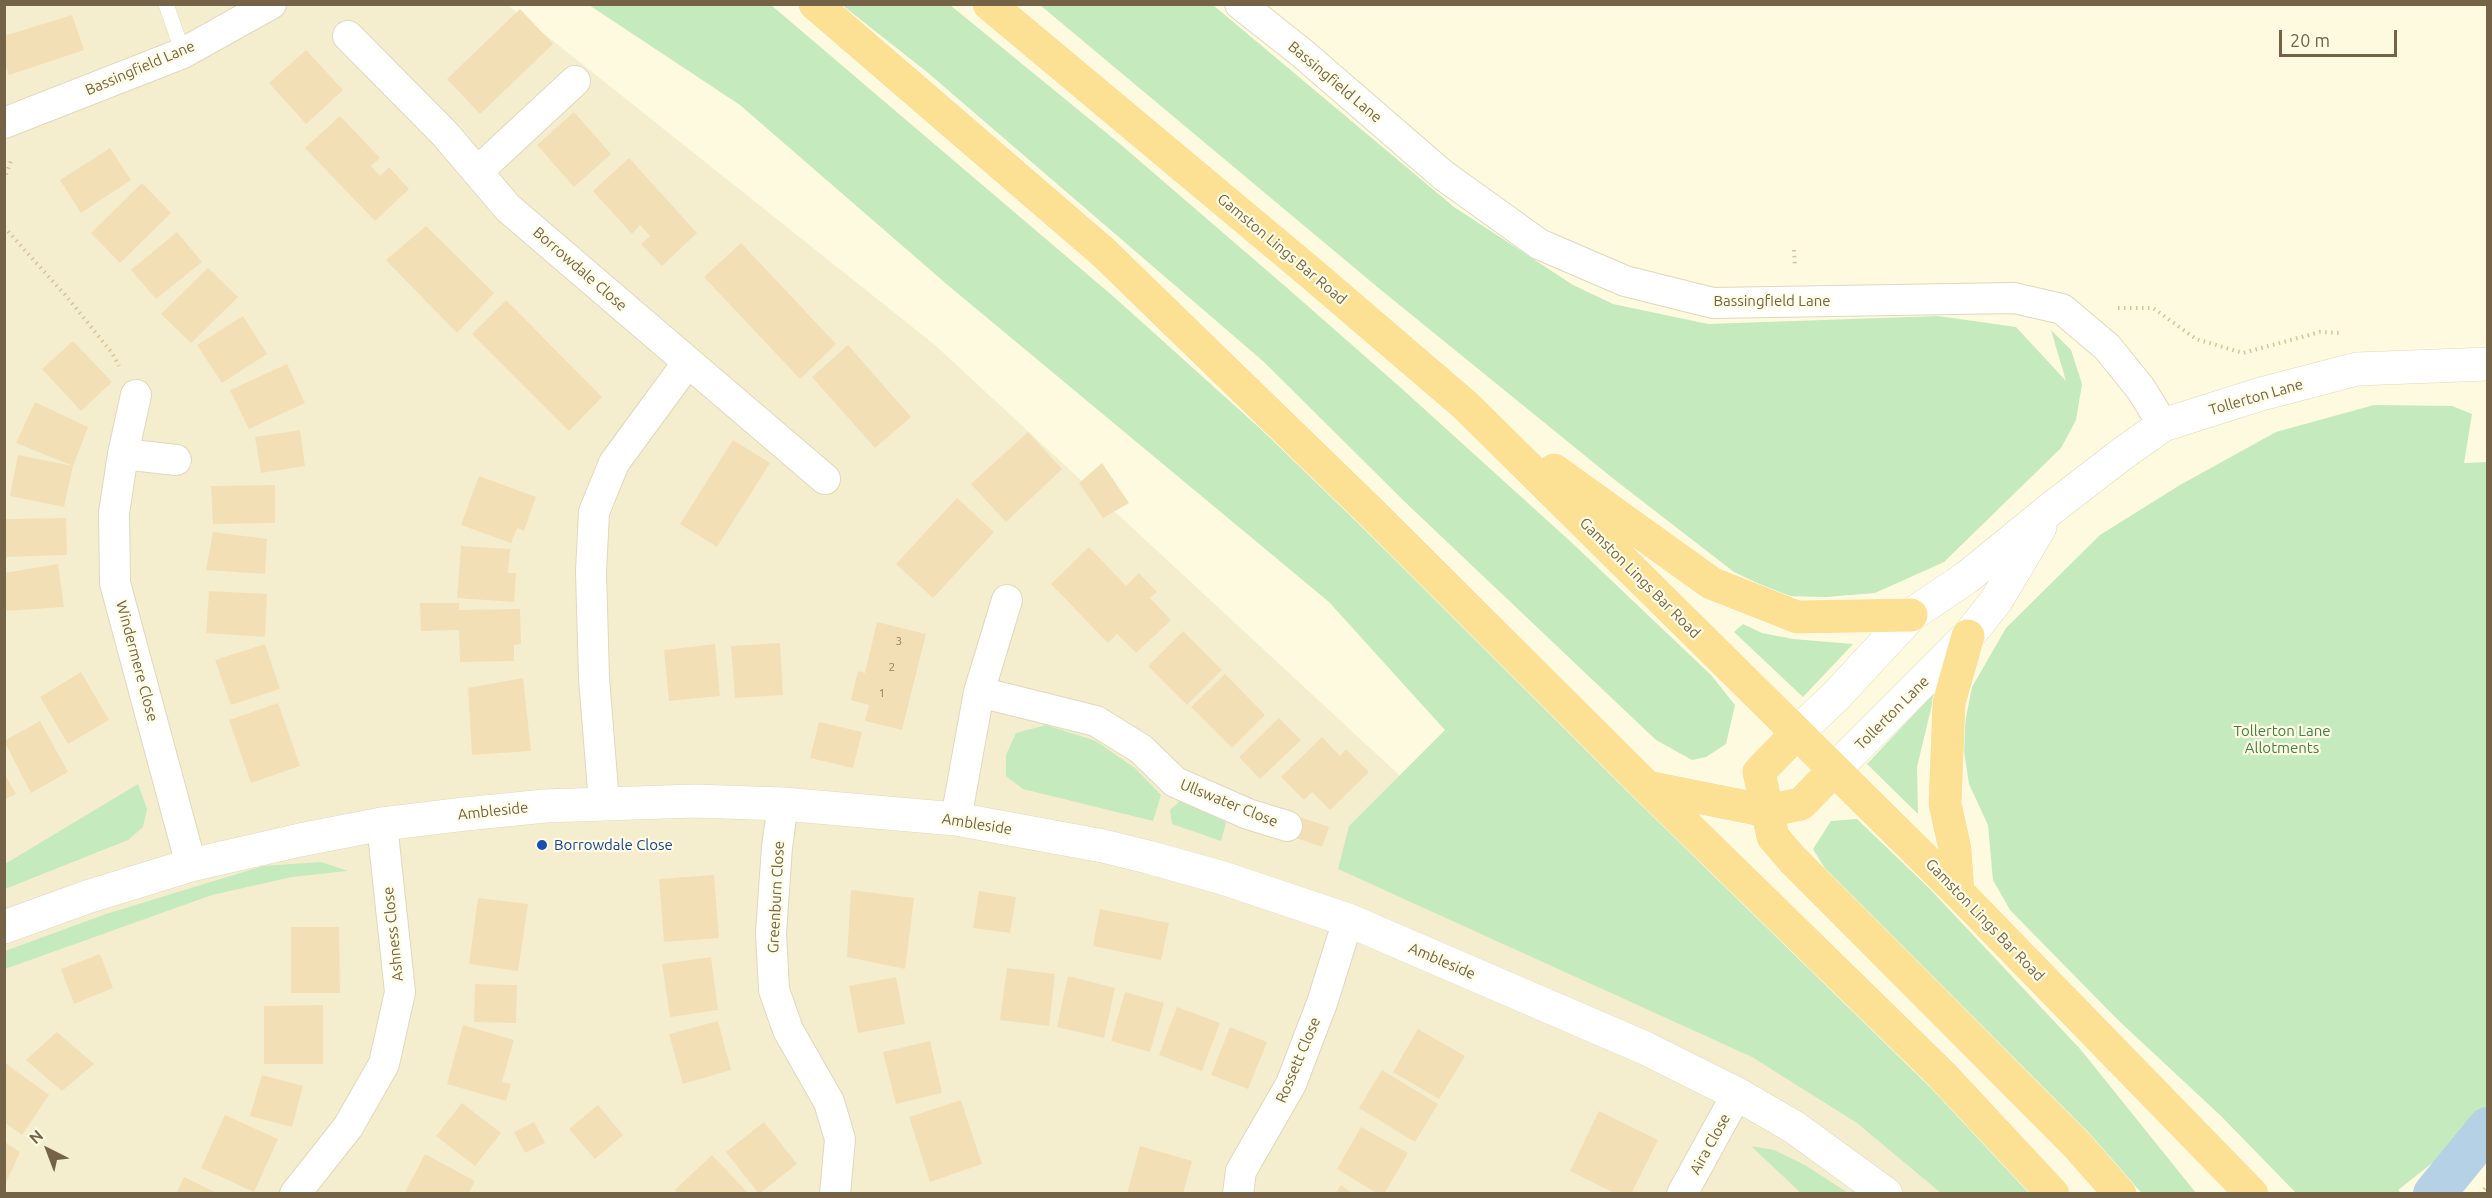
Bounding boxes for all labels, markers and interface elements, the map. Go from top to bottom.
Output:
scale bar [2282,18,2400,56]
text: 20 m [2290,30,2330,50]
street label: Bassingfield Lane [83,37,197,99]
street label: Bassingfield Lane [1284,37,1386,127]
street label: Gamston Lings Bar Road [1214,190,1350,308]
street label: Borrowdale Close [529,223,631,315]
street label: Bassingfield Lane [1713,292,1831,310]
street label: Tollerton Lane [2207,375,2305,419]
street label: Gamston Lings Bar Road [1576,514,1704,642]
street label: Windermere Close [112,599,162,723]
house number: 3 [896,634,902,648]
house number: 2 [889,660,895,674]
street label: Tollerton Lane [1851,672,1933,754]
house number: 1 [879,686,885,700]
park label: Tollerton Lane Allotments [2233,722,2331,757]
street label: Ullswater Close [1177,775,1281,831]
street label: Ambleside [457,798,529,824]
street label: Ambleside [941,810,1013,838]
place label: Borrowdale Close [554,836,673,854]
marker: Borrowdale Close [535,838,549,852]
street label: Greenburn Close [764,840,788,954]
street label: Gamston Lings Bar Road [1922,855,2048,985]
street label: Ashness Close [379,886,407,982]
street label: Ambleside [1406,939,1478,983]
street label: Rossett Close [1272,1014,1324,1106]
street label: Aira Close [1686,1110,1734,1178]
north arrow [18,1120,78,1180]
text: N [25,1126,46,1147]

